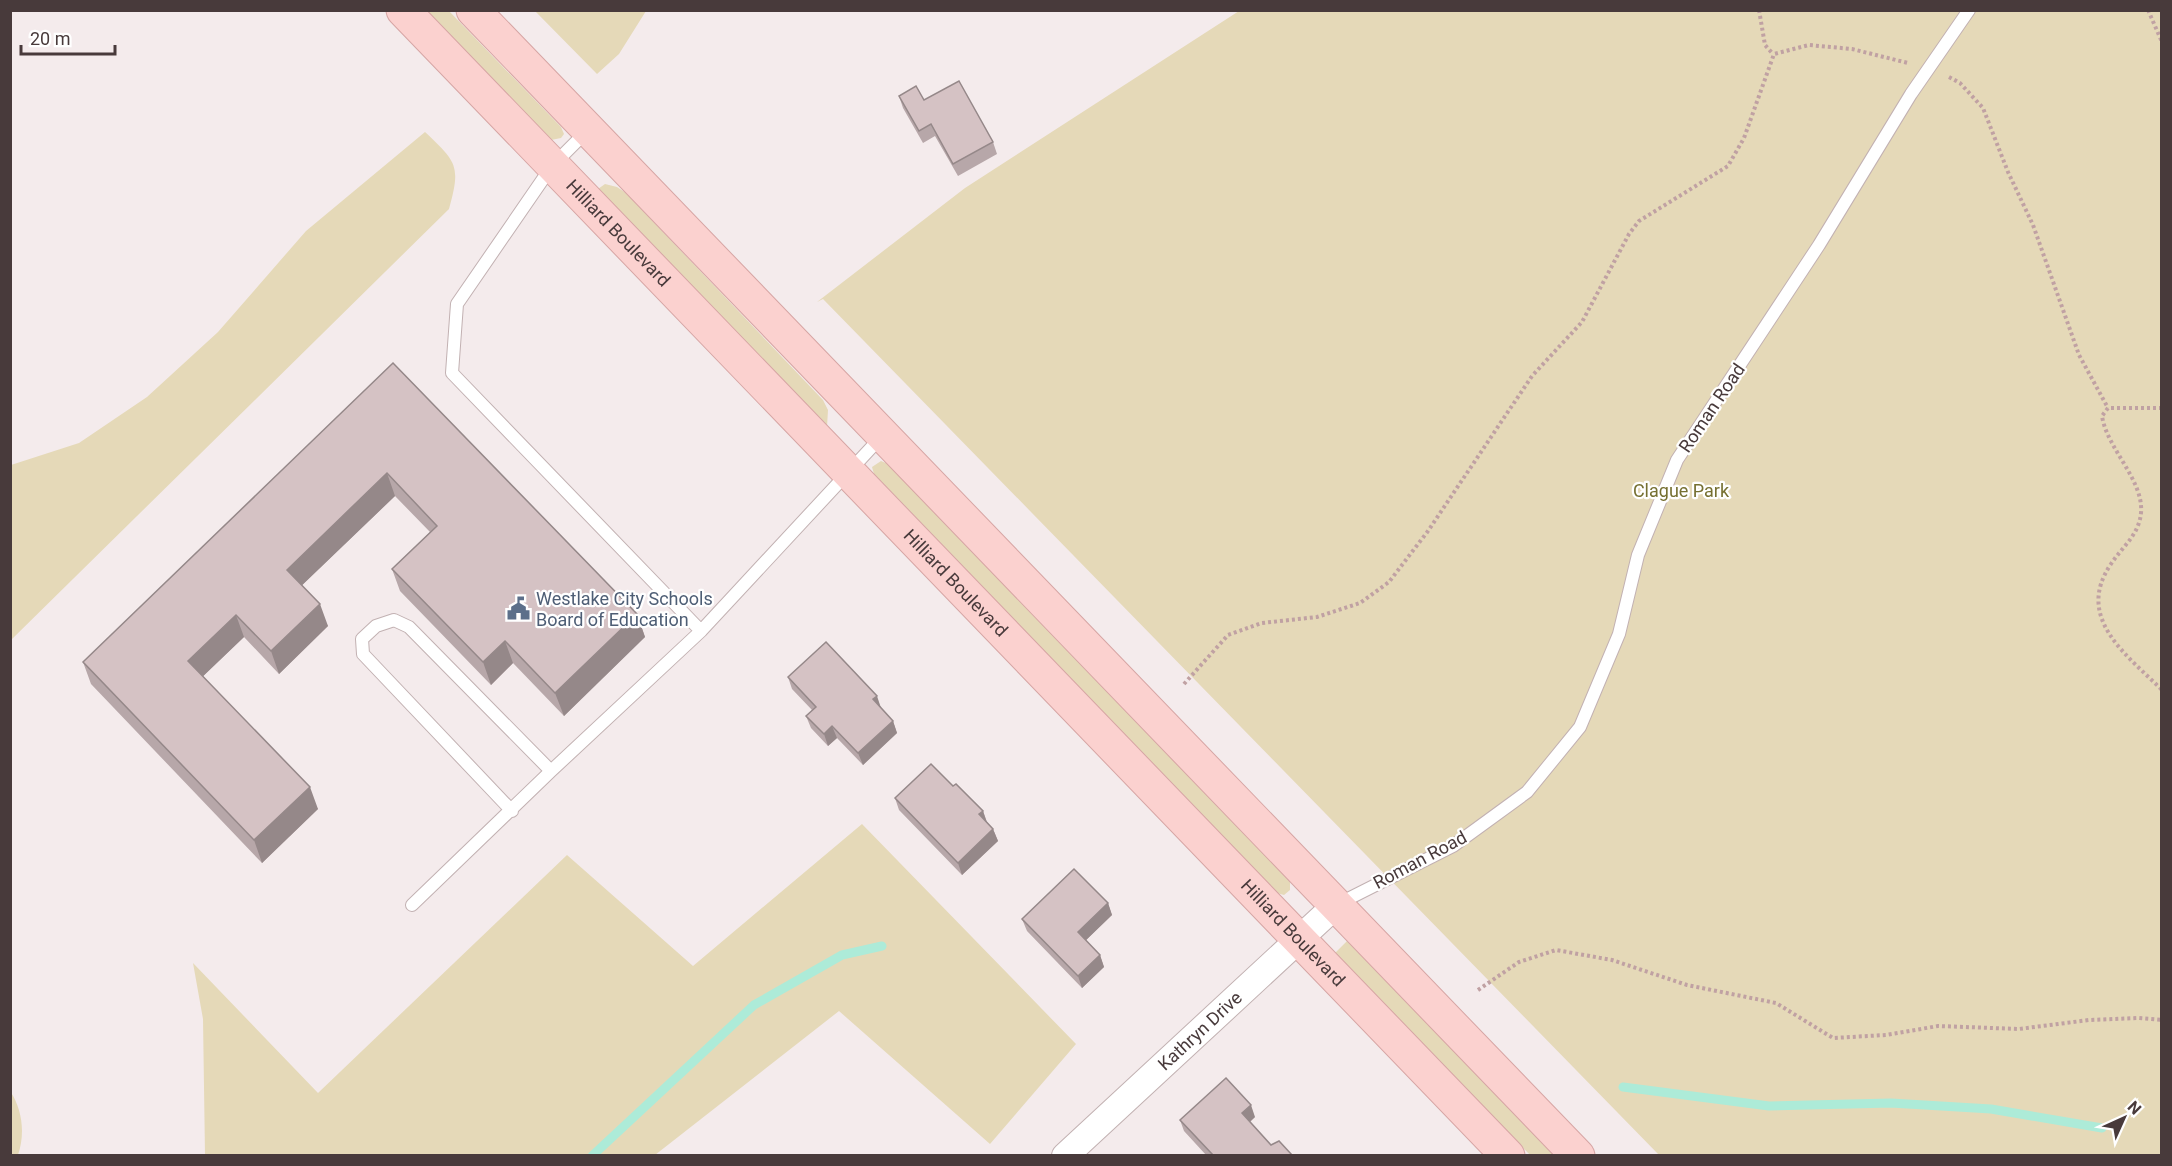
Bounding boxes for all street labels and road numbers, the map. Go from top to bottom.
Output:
street label: Hilliard Boulevard [562,175,675,291]
street label: Roman Road [1674,359,1749,456]
street label: Hilliard Boulevard [900,525,1012,641]
street label: Roman Road [1370,826,1470,893]
street label: Hilliard Boulevard [1237,875,1350,990]
street label: Kathryn Drive [1153,987,1246,1075]

